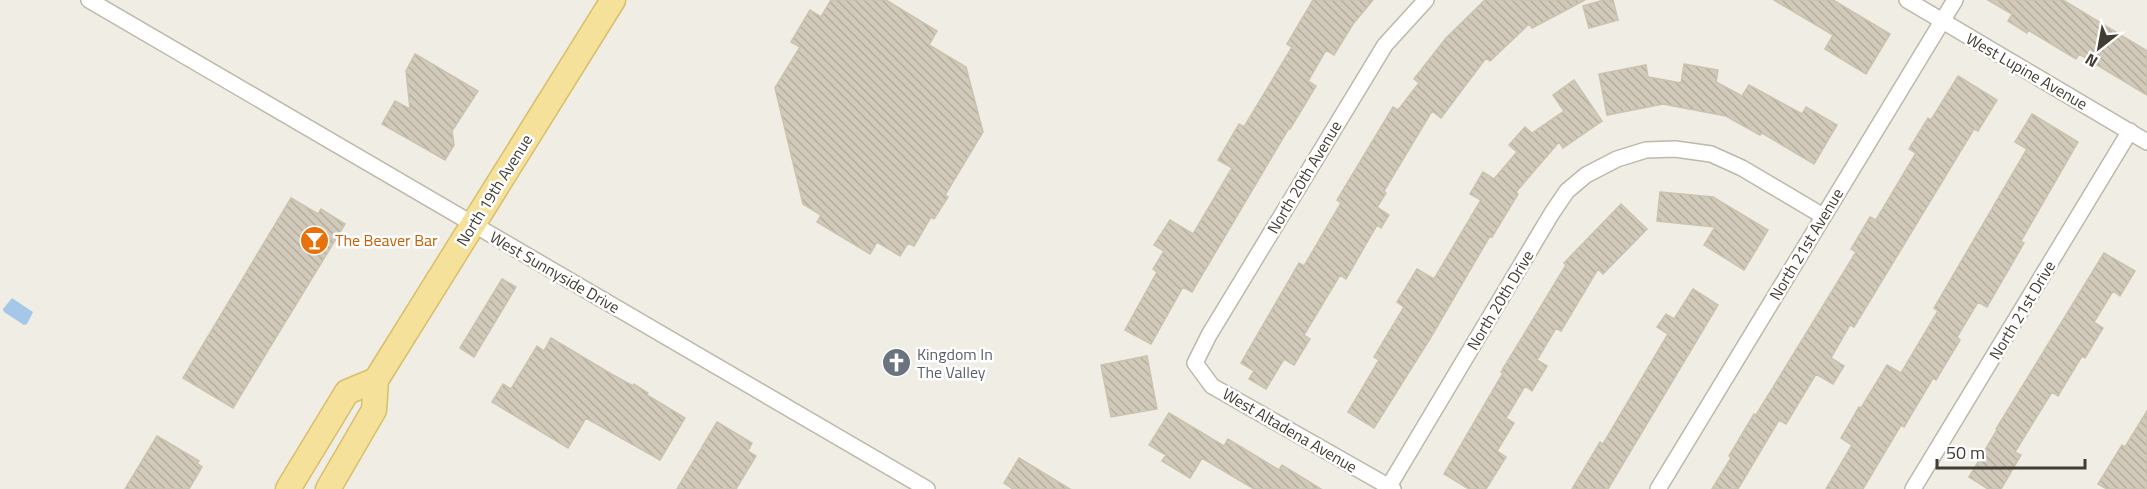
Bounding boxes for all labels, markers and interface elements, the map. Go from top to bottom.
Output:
north arrow [2069,18,2129,78]
street label: West Lupine Avenue [1962,26,2092,116]
text: N [2080,48,2102,74]
street label: North 20th Avenue [1261,116,1347,238]
street label: North 19th Avenue [450,129,538,251]
street label: North 21st Avenue [1763,183,1849,305]
bar icon: The Beaver Bar [298,224,330,256]
street label: West Sunnyside Drive [486,225,624,319]
place label: The Beaver Bar [335,228,438,252]
street label: North 20th Drive [1461,245,1539,355]
street label: North 21st Drive [1983,256,2061,364]
place label: Kingdom In The Valley [917,342,993,384]
church icon: Kingdom In The Valley [880,347,912,379]
street label: West Altadena Avenue [1218,382,1362,478]
scale bar [1937,432,2086,470]
text: 50 m [1946,439,1985,466]

